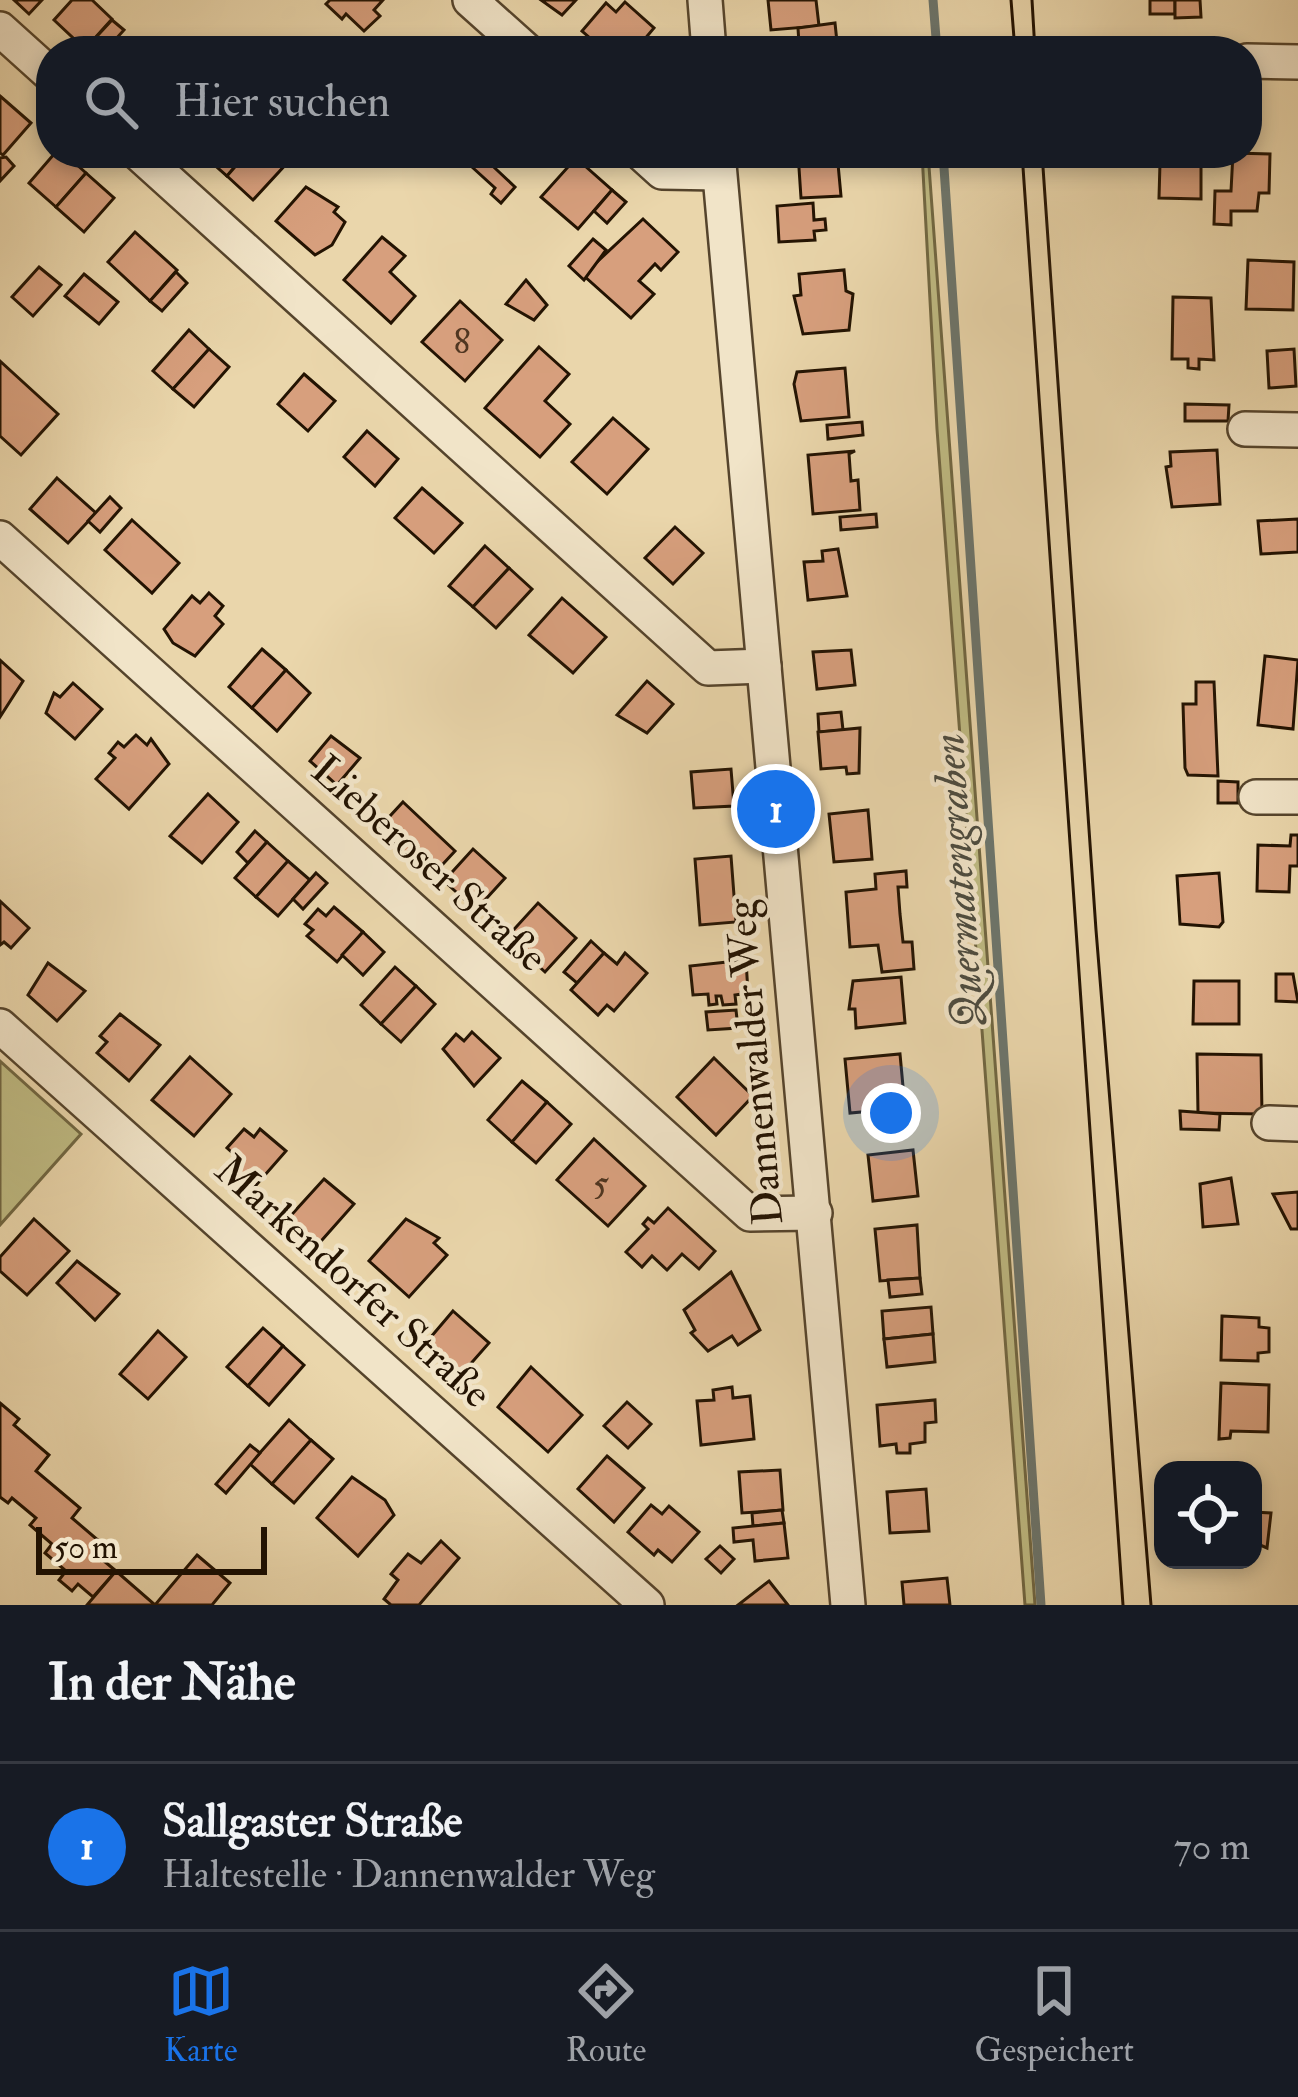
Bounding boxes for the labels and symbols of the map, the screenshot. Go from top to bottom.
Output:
house number: 8 [454,319,470,364]
water label: Quermatengraben [921,731,998,1031]
street label: Lieberoser Straße [300,745,558,983]
pin: 1 [737,764,815,854]
street label: Dannenwalder Weg [715,896,795,1227]
your location [861,1083,921,1143]
street label: Markendorfer Straße [204,1144,502,1420]
house number: 5 [593,1161,609,1206]
scale bar [36,1521,267,1574]

